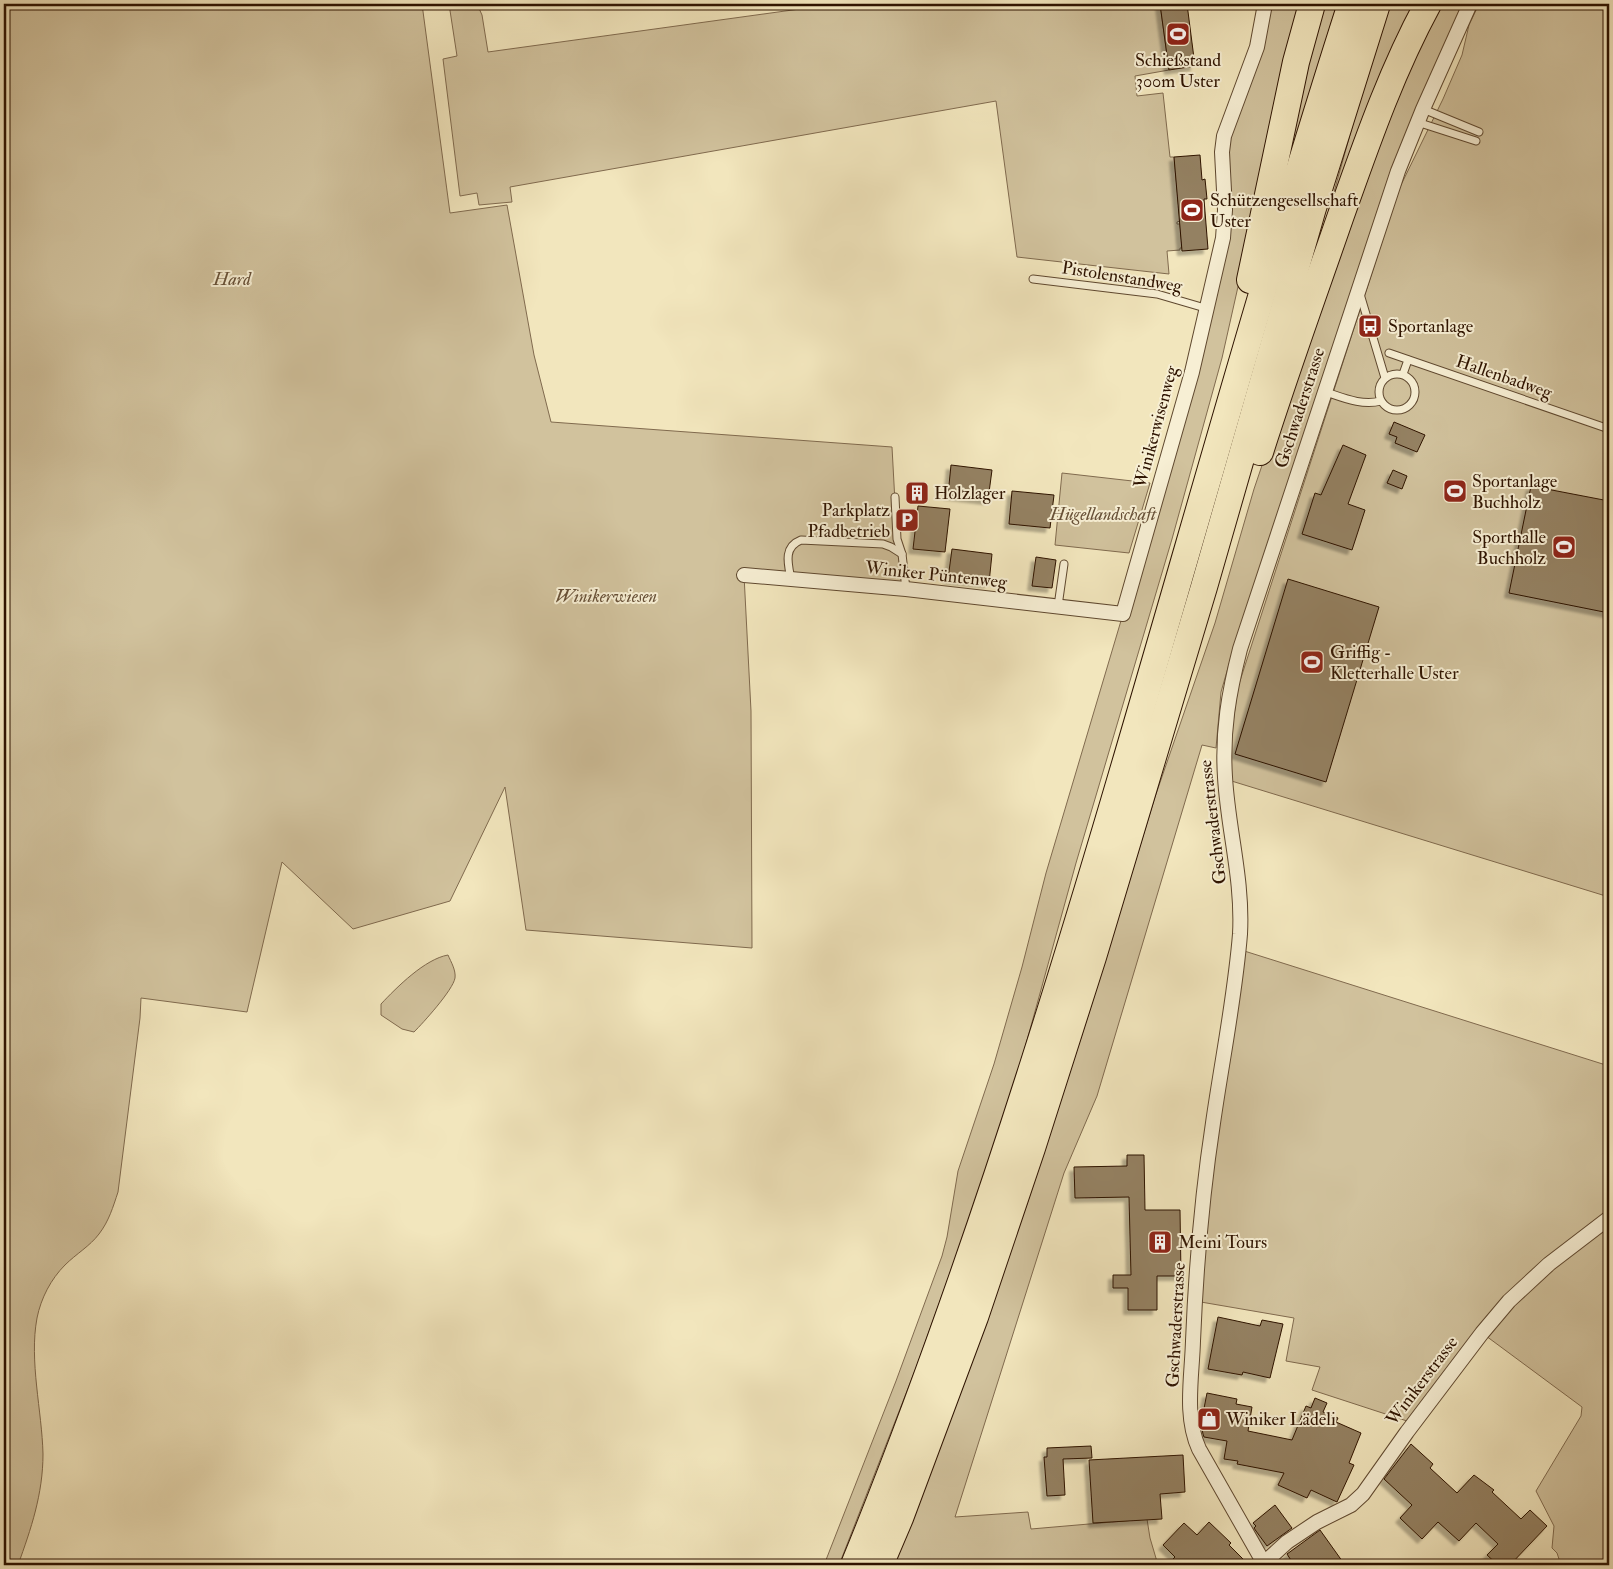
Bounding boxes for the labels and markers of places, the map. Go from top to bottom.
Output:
sports icon: Schießstand 300m Uster [1165,21,1191,47]
place label: Schießstand 300m Uster [1135,49,1221,93]
place label: Schützengesellschaft Uster [1210,189,1359,233]
sports icon: Schützengesellschaft Uster [1179,197,1205,223]
bus stop icon: Sportanlage [1357,313,1383,339]
place label: Sportanlage [1388,315,1474,338]
place label: Sportanlage Buchholz [1472,470,1558,514]
sports icon: Sportanlage Buchholz [1442,478,1468,504]
building icon: Holzlager [904,480,930,506]
place label: Holzlager [934,482,1006,505]
place label: Parkplatz Pfadbetrieb [807,499,890,543]
parking icon: Parkplatz Pfadbetrieb [894,507,920,533]
place label: Sporthalle Buchholz [1472,526,1546,570]
sports icon: Sporthalle Buchholz [1551,534,1577,560]
place label: Griffig - Kletterhalle Uster [1330,641,1459,685]
sports icon: Griffig - Kletterhalle Uster [1299,649,1325,675]
building icon: Meini Tours [1147,1229,1173,1255]
place label: Meini Tours [1178,1231,1267,1254]
shop icon: Winiker Lädeli [1196,1406,1222,1432]
place label: Winiker Lädeli [1225,1408,1336,1431]

